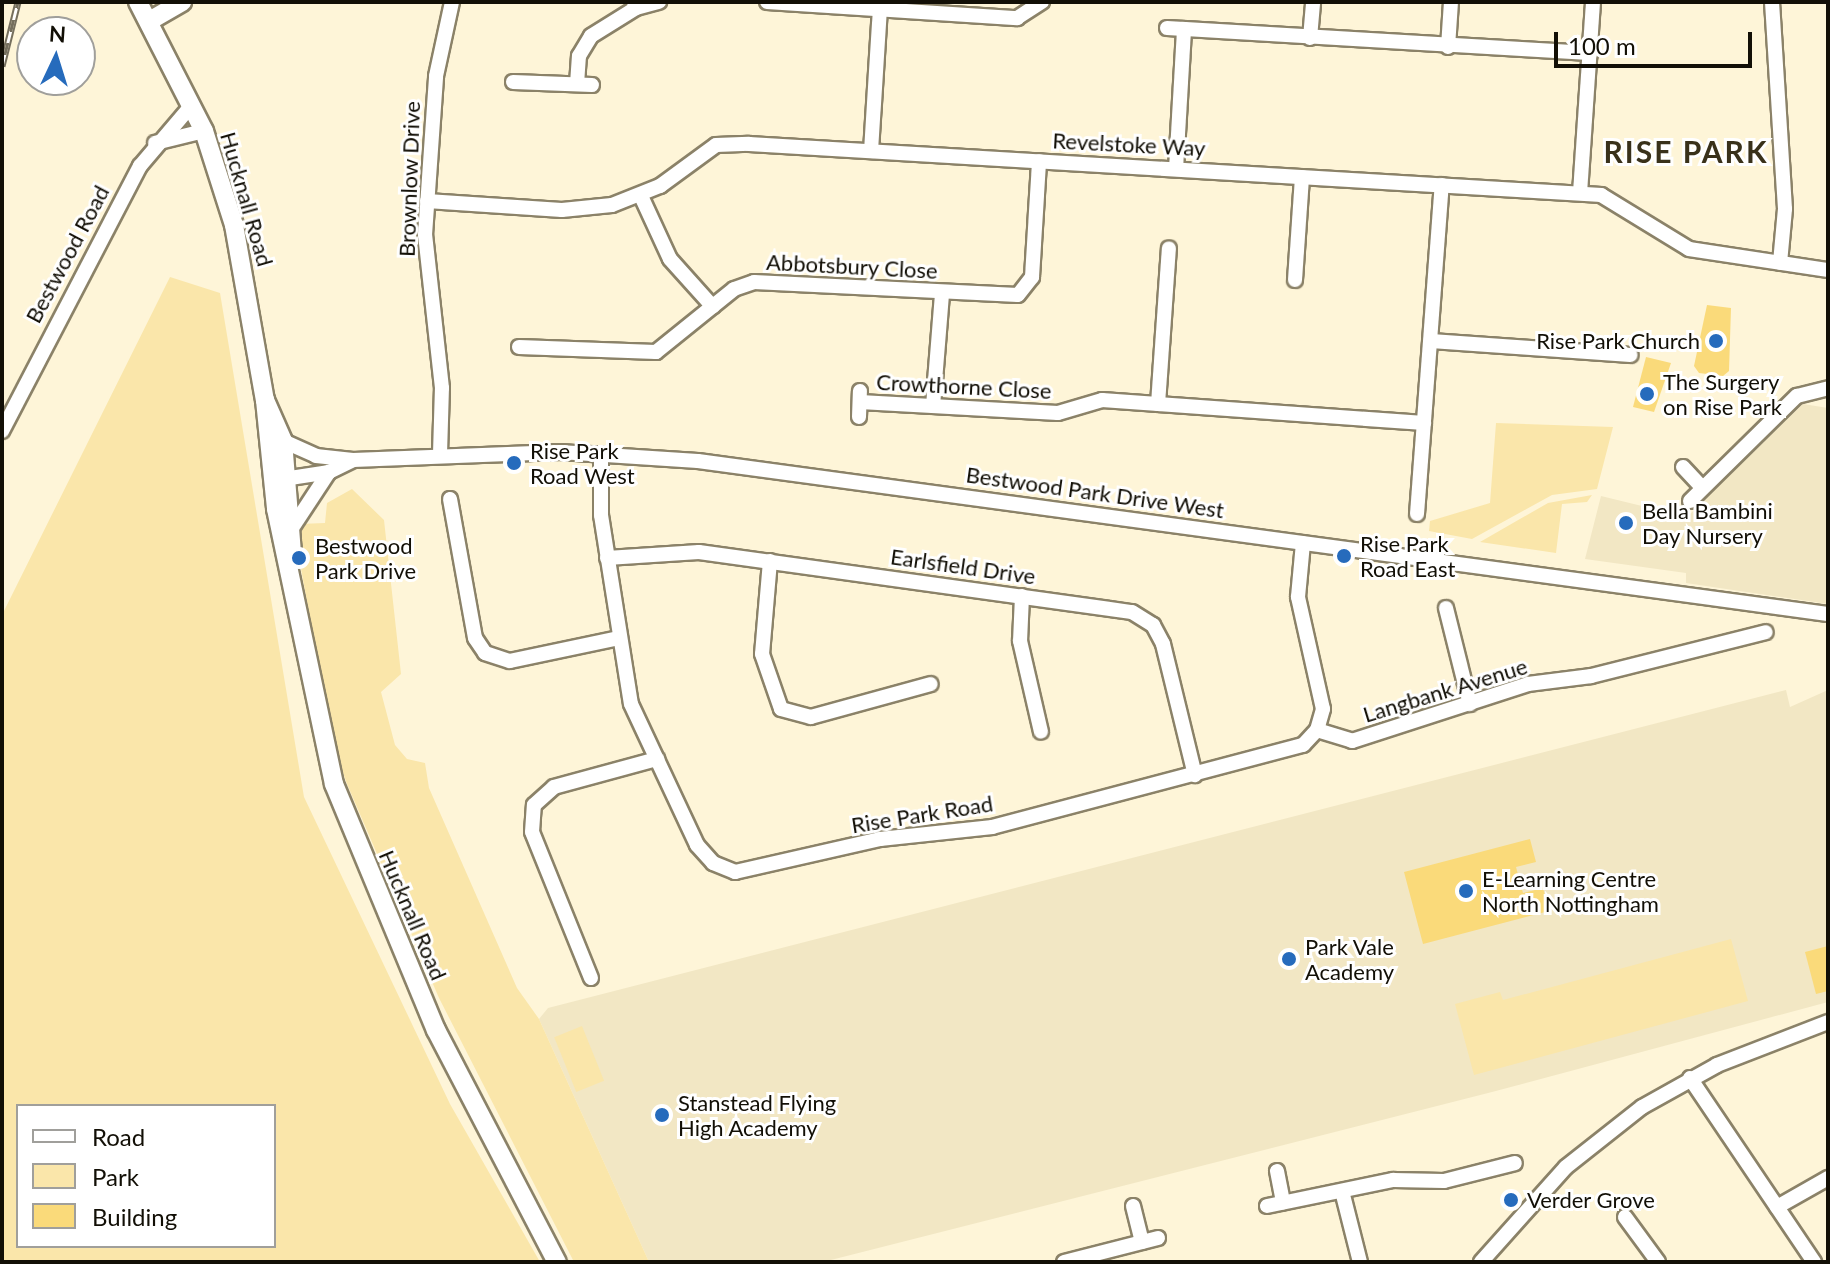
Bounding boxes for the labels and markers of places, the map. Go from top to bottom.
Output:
place label: Rise Park Church [1536,328,1700,354]
marker: Rise Park Church [1707,332,1725,350]
place label: The Surgery on Rise Park [1663,368,1782,420]
marker: The Surgery on Rise Park [1638,385,1656,403]
place label: Rise Park Road West [530,437,635,488]
marker: Rise Park Road West [505,454,523,472]
place label: Bella Bambini Day Nursery [1642,497,1773,548]
marker: Bella Bambini Day Nursery [1617,514,1635,532]
place label: Rise Park Road East [1360,530,1455,582]
place label: Bestwood Park Drive [315,532,416,584]
marker: Rise Park Road East [1335,547,1353,565]
marker: Bestwood Park Drive [290,549,308,567]
place label: E-Learning Centre North Nottingham [1482,865,1659,916]
marker: E-Learning Centre North Nottingham [1457,882,1475,900]
place label: Park Vale Academy [1305,933,1395,984]
marker: Park Vale Academy [1280,950,1298,968]
place label: Stanstead Flying High Academy [678,1089,836,1140]
marker: Stanstead Flying High Academy [653,1106,671,1124]
place label: Verder Grove [1527,1187,1655,1213]
marker: Verder Grove [1502,1191,1520,1209]

